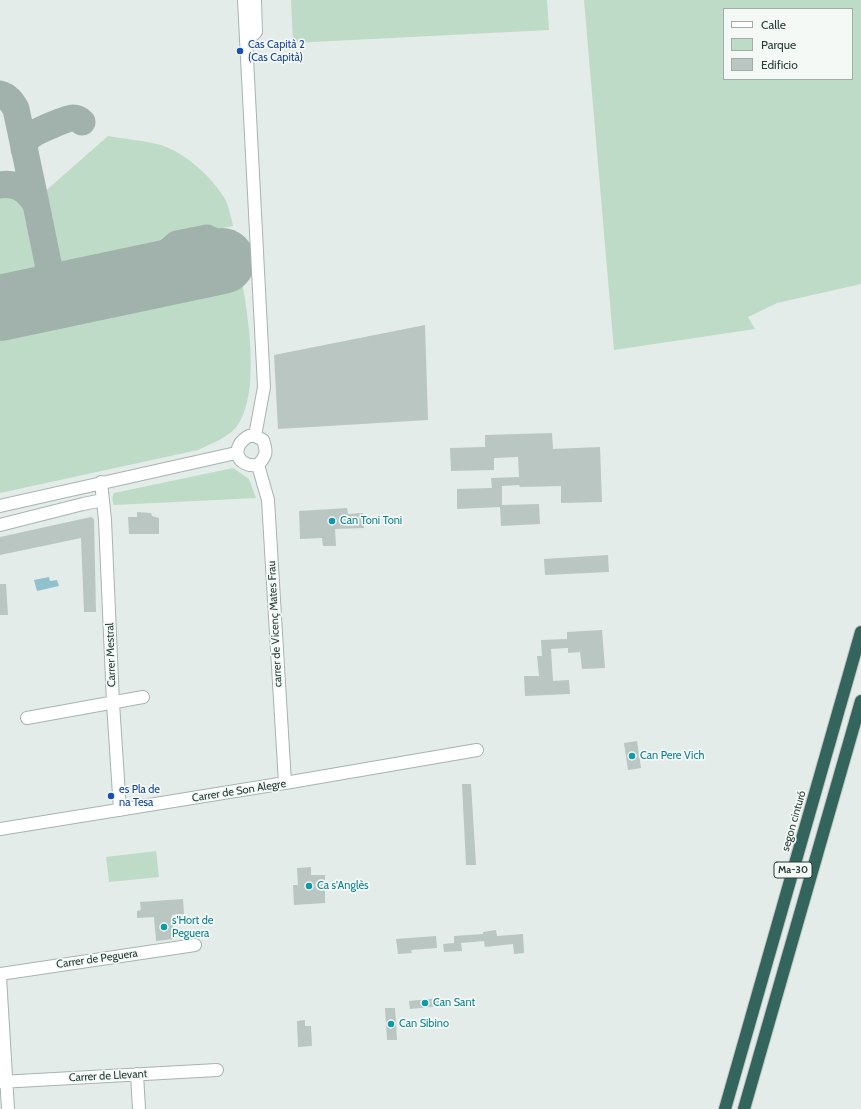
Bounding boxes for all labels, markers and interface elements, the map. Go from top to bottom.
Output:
legend [723,8,853,80]
text: Calle [761,17,786,32]
text: Parque [761,37,796,52]
place label: Cas Capità 2 (Cas Capità) [248,38,305,64]
marker: Cas Capità 2 (Cas Capità) [235,46,245,56]
text: Edificio [761,57,798,72]
place label: Can Toni Toni [340,514,402,528]
marker: Can Toni Toni [327,516,337,526]
street label: carrer de Vicenç Mates Frau [265,560,285,688]
street label: Carrer Mestral [103,623,119,687]
place label: Can Pere Vich [640,749,704,763]
marker: Can Pere Vich [627,751,637,761]
street label: Carrer de Son Alegre [191,777,287,805]
place label: es Pla de na Tesa [119,783,160,809]
street label: segon cinturó [779,789,809,853]
marker: es Pla de na Tesa [106,791,116,801]
road number: Ma-30 [774,862,812,878]
place label: Ca s'Anglès [317,879,369,893]
marker: Ca s'Anglès [304,881,314,891]
place label: s'Hort de Peguera [172,914,214,940]
marker: s'Hort de Peguera [159,922,169,932]
street label: Carrer de Peguera [55,947,139,971]
place label: Can Sant [433,996,475,1010]
marker: Can Sant [420,998,430,1008]
place label: Can Sibino [399,1017,449,1031]
marker: Can Sibino [386,1019,396,1029]
street label: Carrer de Llevant [68,1067,148,1085]

